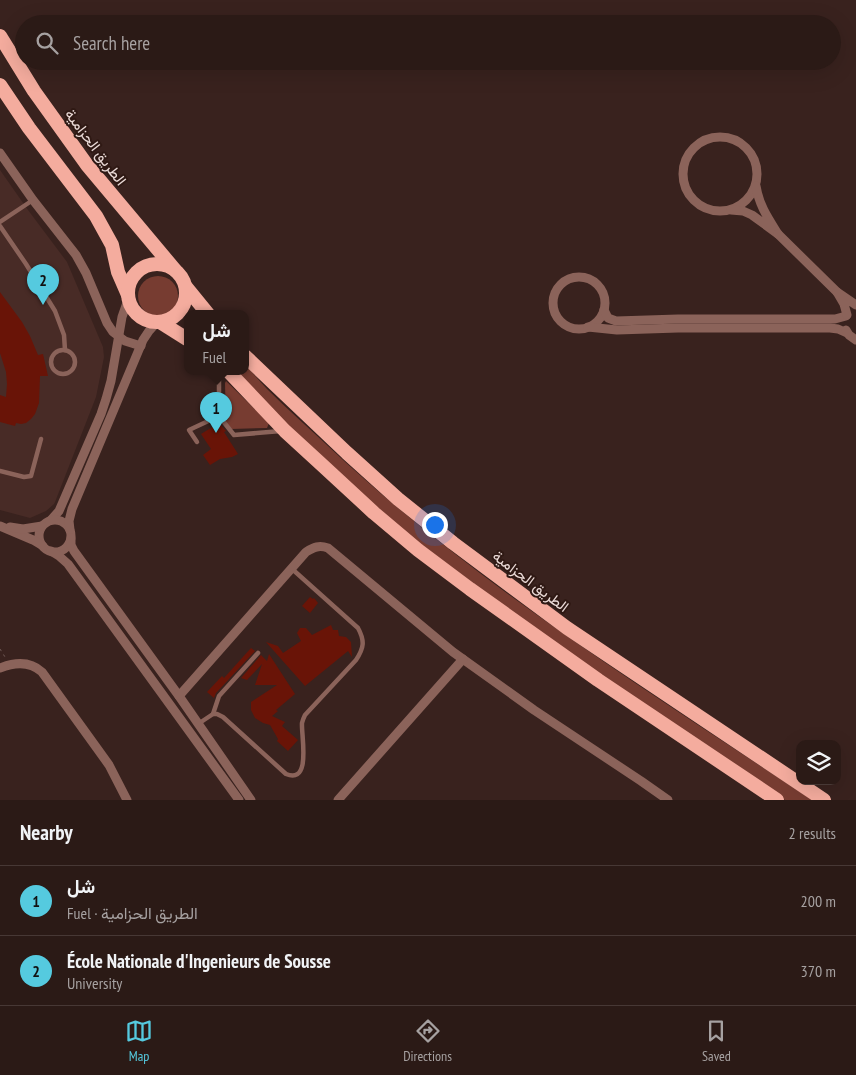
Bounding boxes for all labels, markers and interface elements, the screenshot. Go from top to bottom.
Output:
search box [15,15,841,70]
icon: search [33,29,61,57]
text: Search here [73,31,150,55]
street label: الطريق الحزامية [60,105,131,190]
pin: 2 [27,264,59,305]
popup [184,310,249,375]
text: شل [202,318,231,342]
text: Fuel [202,347,226,367]
pin: 1 [200,392,232,433]
your location [422,512,448,538]
street label: الطريق الحزامية [488,546,573,617]
map controls [796,740,841,785]
button: layers [796,740,841,785]
text: Nearby [20,819,73,846]
text: 2 results [789,823,836,843]
text: شل [67,874,95,898]
text: 1 [32,891,40,911]
text: 200 m [801,891,836,911]
text: Fuel · الطريق الحزامية [67,903,198,923]
text: École Nationale d'Ingenieurs de Sousse [67,949,331,973]
text: 2 [32,961,40,981]
text: 370 m [801,961,836,981]
text: University [67,973,122,993]
tab: Map [125,1017,153,1065]
tab: Directions [403,1017,452,1065]
tab: Saved [702,1017,731,1065]

